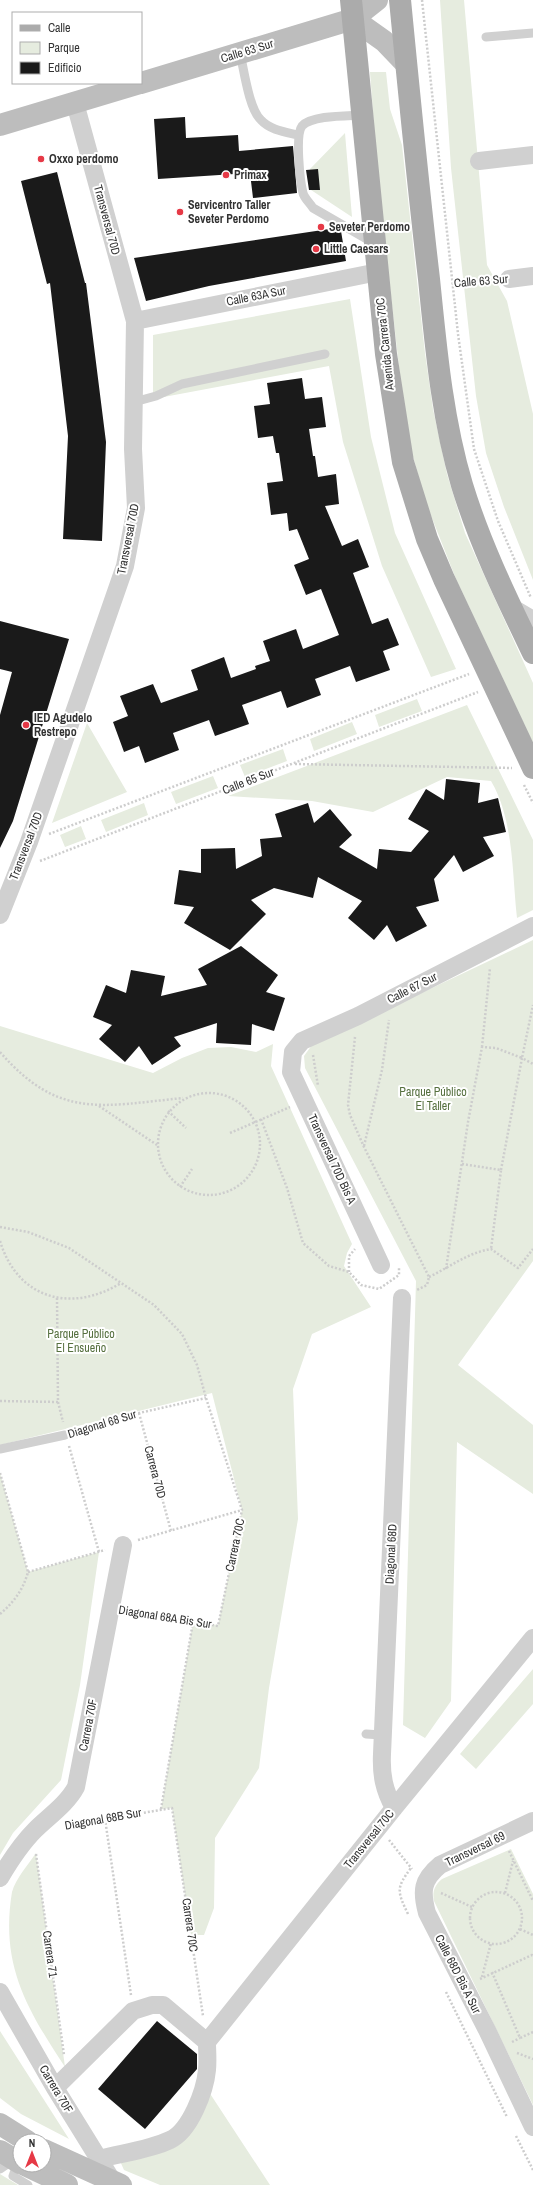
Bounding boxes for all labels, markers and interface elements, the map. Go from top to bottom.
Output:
legend [12,12,142,84]
text: Calle [48,20,70,36]
street label: Calle 63 Sur [219,35,276,67]
text: Parque [48,40,80,56]
text: Edificio [48,60,81,76]
place label: Oxxo perdomo [49,151,118,167]
marker: Oxxo perdomo [36,154,46,164]
place label: Primax [234,167,267,183]
marker: Primax [221,170,231,180]
street label: Transversal 70D [90,183,124,257]
place label: Servicentro Taller Seveter Perdomo [188,197,271,227]
marker: Servicentro Taller Seveter Perdomo [175,207,185,217]
place label: Seveter Perdomo [329,219,410,235]
marker: Seveter Perdomo [316,222,326,232]
place label: Little Caesars [324,241,389,257]
marker: Little Caesars [311,244,321,254]
street label: Calle 63 Sur [453,271,509,291]
street label: Calle 63A Sur [225,282,288,310]
street label: Avenida Carrera 70C [372,297,398,392]
street label: Transversal 70D [113,502,143,576]
place label: IED Agudelo Restrepo [34,710,92,740]
marker: IED Agudelo Restrepo [21,720,31,730]
street label: Calle 65 Sur [220,764,277,798]
street label: Transversal 70D [6,810,46,882]
street label: Calle 67 Sur [384,968,440,1007]
park label: Parque Público El Taller [399,1084,467,1114]
street label: Transversal 70D Bis A [304,1111,360,1207]
park label: Parque Público El Ensueño [47,1326,115,1356]
street label: Diagonal 68 Sur [66,1406,139,1442]
street label: Carrera 70D [140,1444,170,1500]
street label: Carrera 70C [222,1517,248,1573]
street label: Diagonal 68D [381,1524,401,1584]
street label: Diagonal 68A Bis Sur [117,1602,213,1632]
street label: Carrera 70F [75,1697,101,1753]
street label: Diagonal 68B Sur [63,1804,143,1834]
street label: Transversal 70C [340,1806,398,1872]
street label: Transversal 69 [442,1828,508,1870]
street label: Carrera 70C [178,1897,202,1953]
street label: Carrera 71 [39,1930,61,1979]
street label: Calle 68D Bis A Sur [431,1932,485,2017]
street label: Carrera 70F [35,2062,77,2116]
north arrow [12,2133,52,2173]
text: N [29,2136,35,2150]

